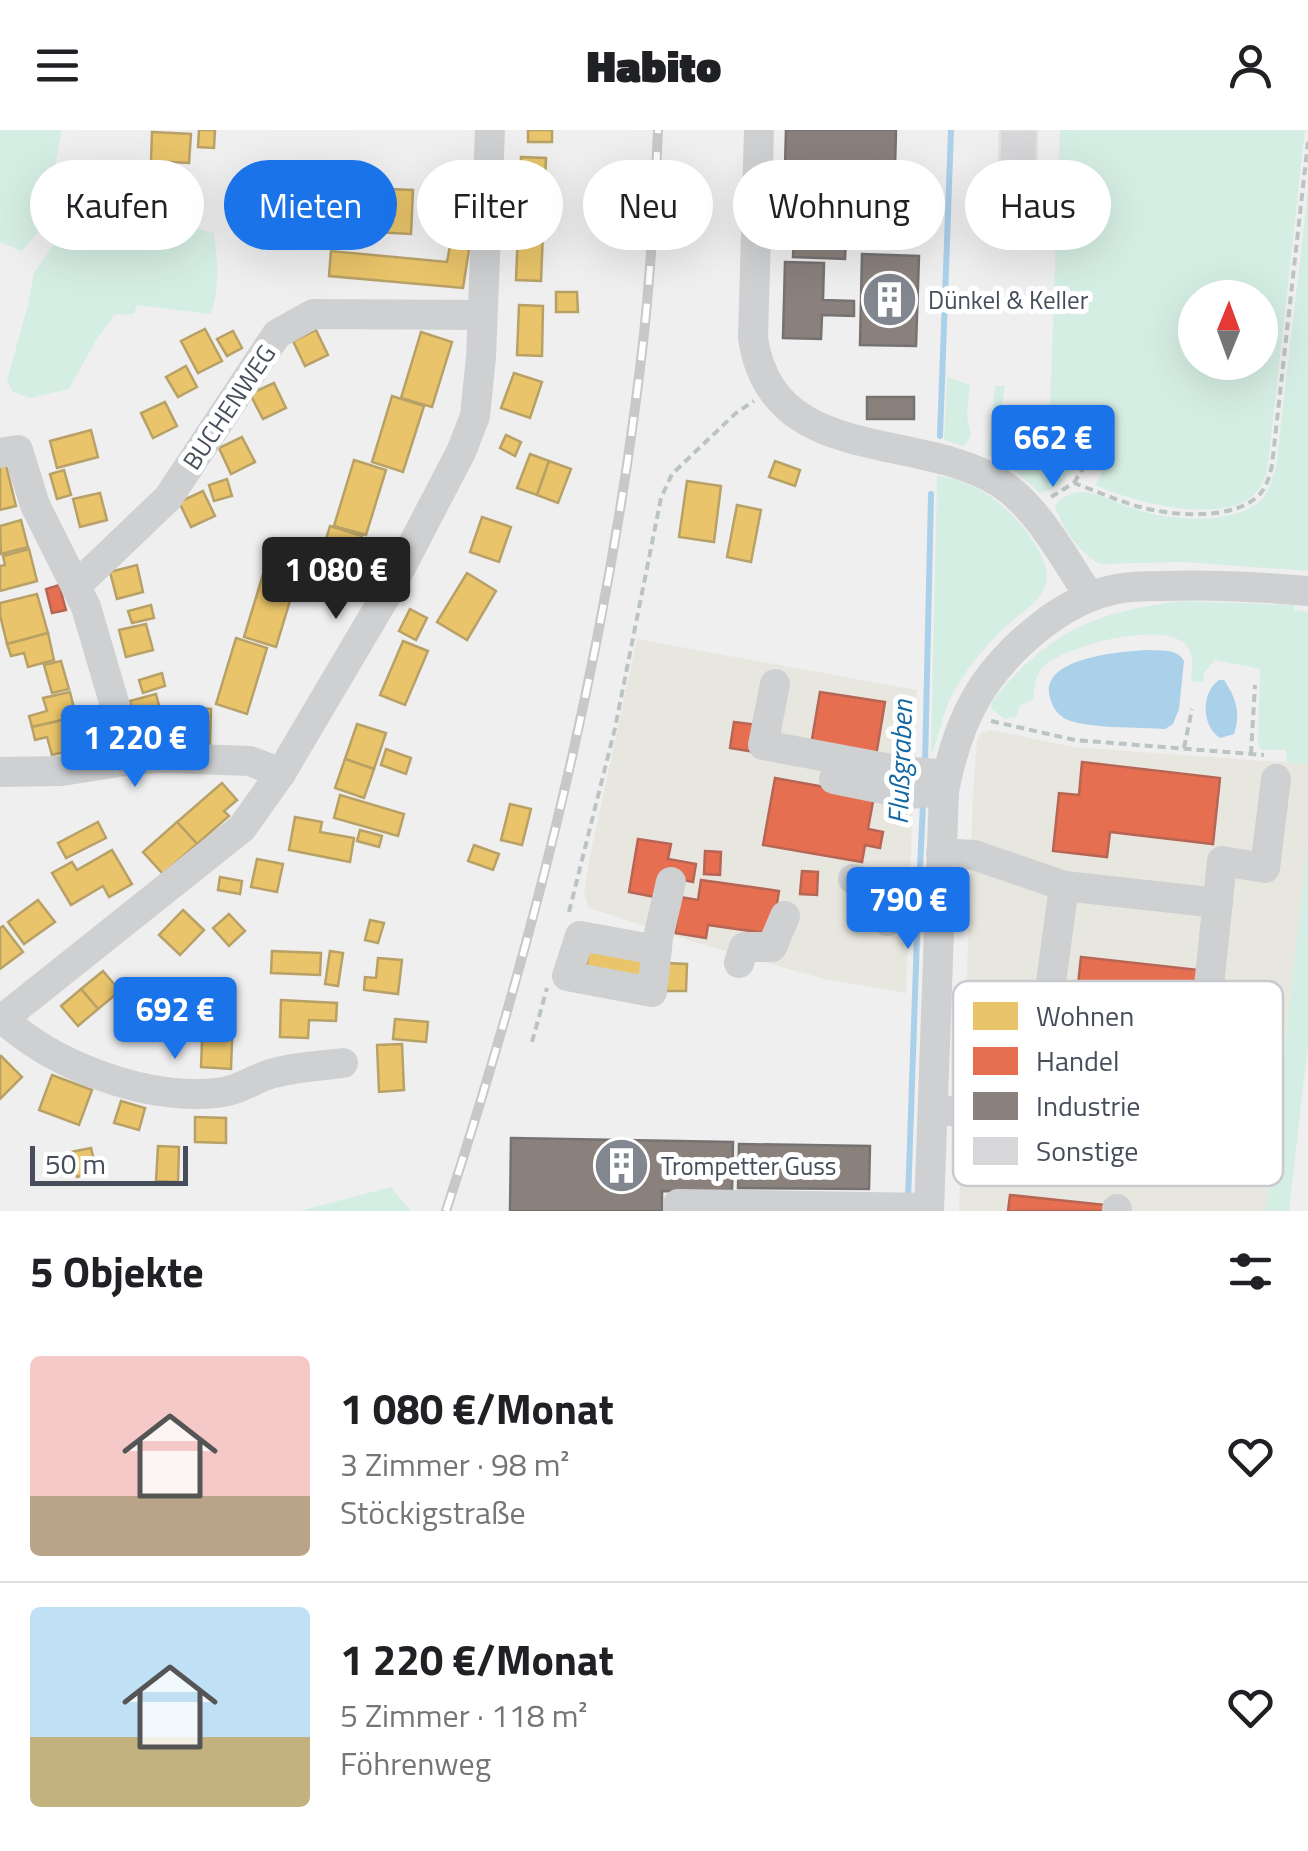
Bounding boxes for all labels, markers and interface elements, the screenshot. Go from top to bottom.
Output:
text: Habito [587,31,721,99]
icon: menu [30,38,85,93]
icon: person [1223,38,1278,93]
chip: Kaufen [30,160,204,250]
chip: Mieten [224,160,397,250]
chip: Filter [417,160,563,250]
chip: Neu [583,160,713,250]
chip: Wohnung [733,160,945,250]
chip: Haus [965,160,1111,250]
building icon: Dünkel & Keller [859,270,919,330]
north arrow [1178,280,1278,380]
map controls [1178,280,1278,380]
place label: Dünkel & Keller [928,281,1089,319]
street label: BUCHENWEG [173,337,285,477]
pin: 662 € [983,405,1123,490]
text: 662 € [1014,413,1092,461]
pin: 1 080 € [244,537,428,622]
text: 1 080 € [284,545,388,593]
water label: Flußgraben [876,698,923,825]
pin: 1 220 € [43,705,227,790]
text: 1 220 € [83,713,187,761]
pin: 790 € [838,867,978,952]
text: 790 € [869,875,947,923]
pin: 692 € [105,977,245,1062]
legend [953,981,1283,1186]
text: 692 € [136,985,214,1033]
text: Wohnen [1036,994,1134,1037]
text: Handel [1036,1039,1119,1082]
text: Industrie [1036,1084,1140,1127]
text: Sonstige [1036,1129,1139,1172]
building icon: Trompetter Guss [592,1136,652,1196]
scale bar [30,1141,188,1186]
text: 50 m [45,1142,106,1185]
place label: Trompetter Guss [661,1147,836,1185]
text: 5 Objekte [30,1239,204,1303]
icon: filters [1223,1244,1278,1299]
text: 1 080 €/Monat [340,1376,614,1440]
icon: home [110,1396,230,1516]
icon: heart [1223,1429,1278,1484]
text: 3 Zimmer · 98 m² [340,1440,569,1488]
text: Stöckigstraße [340,1488,526,1536]
text: 1 220 €/Monat [340,1627,614,1691]
icon: home [110,1647,230,1767]
icon: heart [1223,1680,1278,1735]
text: 5 Zimmer · 118 m² [340,1691,587,1739]
text: Föhrenweg [340,1739,491,1787]

